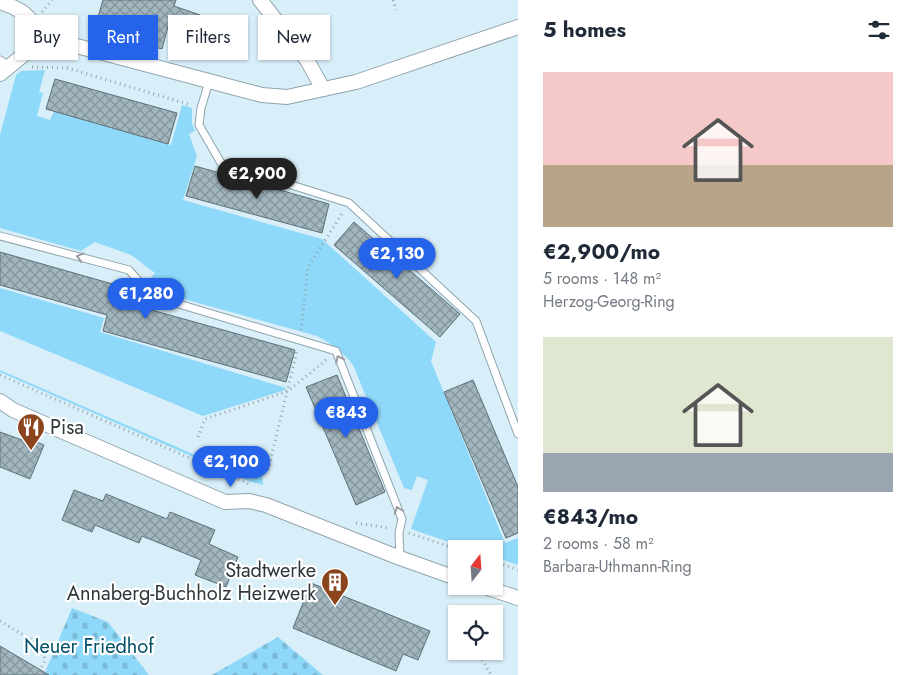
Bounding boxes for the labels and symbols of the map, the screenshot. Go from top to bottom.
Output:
pin: €2,900 [216,158,298,200]
pin: €2,130 [356,238,438,280]
one-way arrow [76,252,85,263]
pin: €1,280 [105,278,187,320]
one-way arrow [335,355,345,364]
pin: €843 [316,396,376,439]
restaurant icon: Pisa [16,412,46,451]
place label: Pisa [50,413,84,442]
pin: €2,100 [190,446,272,488]
one-way arrow [394,506,404,515]
north arrow [448,540,502,595]
place label: Stadtwerke Annaberg-Buchholz Heizwerk [67,556,316,608]
building icon: Stadtwerke Annaberg-Buchholz Heizwerk [320,567,350,606]
park label: Neuer Friedhof [24,632,155,661]

